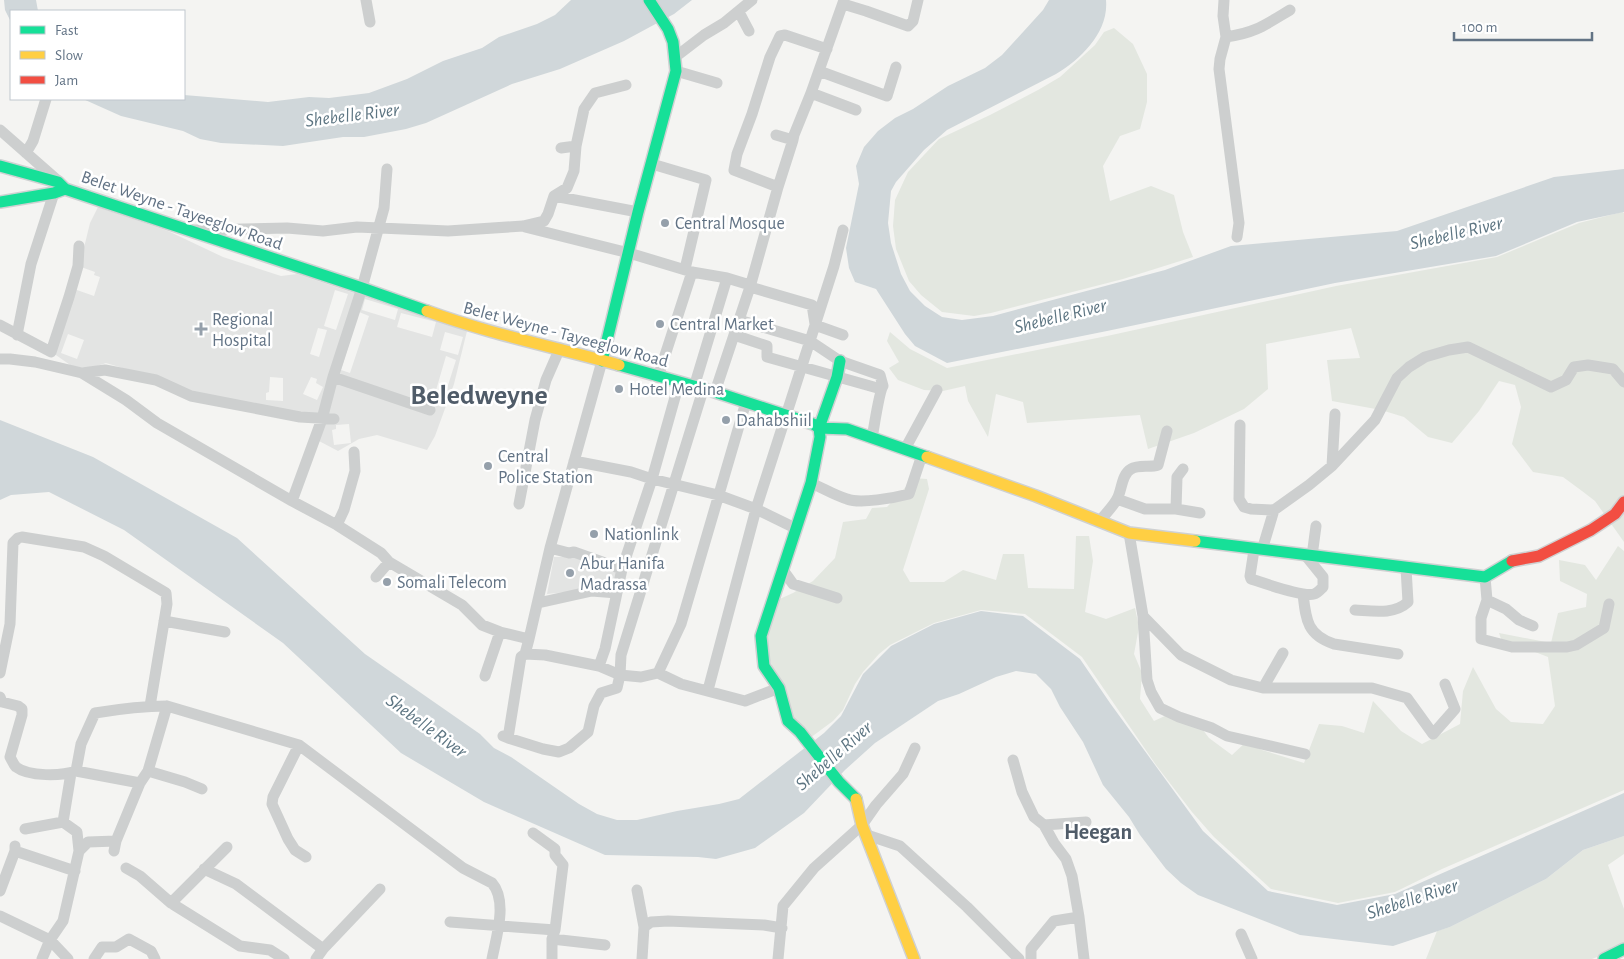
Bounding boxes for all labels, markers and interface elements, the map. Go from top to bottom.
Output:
legend [10,10,185,100]
scale bar [1454,10,1592,42]
text: 100 m [1462,20,1497,35]
text: Fast [55,23,79,38]
text: Slow [55,48,83,63]
text: Jam [55,73,78,88]
water label: Shebelle River [304,100,401,131]
street label: Belet Weyne - Tayeeglow Road [79,168,285,254]
water label: Shebelle River [1408,213,1505,253]
place label: Central Mosque [675,215,785,233]
marker: Central Mosque [659,217,671,229]
water label: Shebelle River [1012,296,1109,337]
street label: Belet Weyne - Tayeeglow Road [461,299,670,371]
place label: Regional Hospital [212,311,273,350]
place label: Central Market [670,316,774,334]
marker: Central Market [654,318,666,330]
marker: Regional Hospital [194,322,208,336]
place label: Hotel Medina [629,381,724,399]
district label: Beledweyne [410,382,548,410]
marker: Hotel Medina [613,383,625,395]
place label: Dahabshiil [736,412,812,430]
marker: Dahabshiil [720,414,732,426]
place label: Central Police Station [498,448,593,487]
marker: Central Police Station [482,460,494,472]
place label: Nationlink [604,526,679,544]
marker: Nationlink [588,528,600,540]
place label: Abur Hanifa Madrassa [580,555,665,594]
marker: Abur Hanifa Madrassa [564,567,576,579]
place label: Somali Telecom [397,574,507,592]
marker: Somali Telecom [381,576,393,588]
water label: Shebelle River [382,691,471,762]
water label: Shebelle River [792,717,876,794]
district label: Heegan [1064,821,1132,843]
water label: Shebelle River [1365,876,1461,923]

